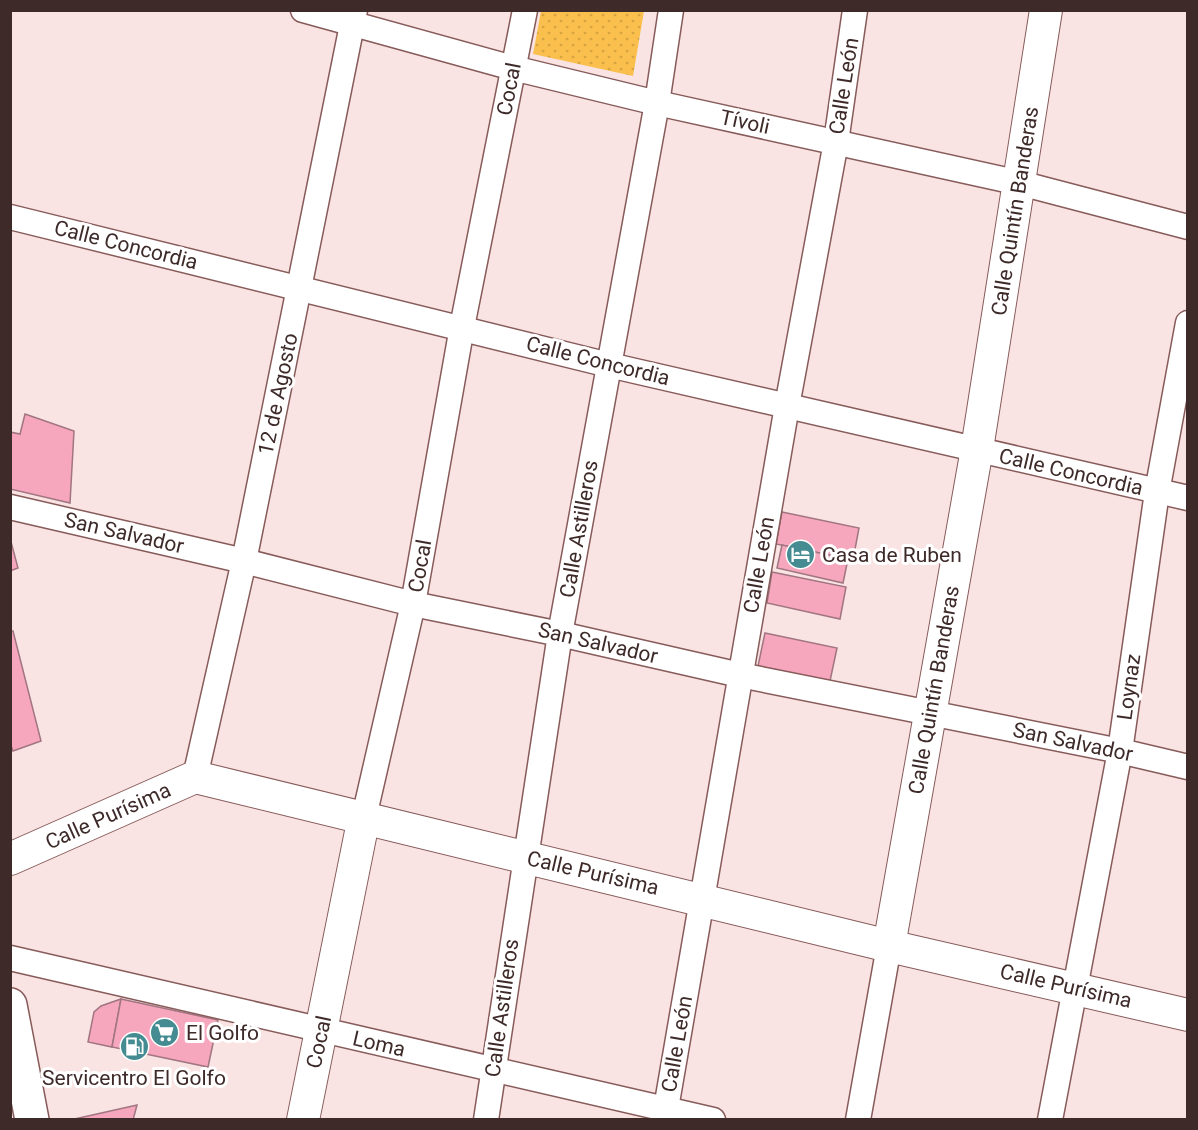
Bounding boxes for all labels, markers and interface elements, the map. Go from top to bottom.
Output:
street label: Calle León [825,36,863,136]
street label: Cocal [492,61,526,117]
street label: Tívoli [718,105,772,139]
street label: Calle Quintín Banderas [987,105,1043,317]
street label: Calle Concordia [52,216,200,274]
street label: 12 de Agosto [253,331,303,457]
street label: Calle Concordia [524,332,672,390]
street label: Calle Concordia [997,444,1145,500]
street label: Calle Astilleros [555,458,603,600]
street label: San Salvador [62,508,186,558]
street label: Calle León [739,515,779,615]
street label: Cocal [404,538,436,594]
hotel icon: Casa de Ruben [785,539,817,571]
place label: Casa de Ruben [822,543,962,567]
street label: Calle Quintín Banderas [904,584,964,796]
street label: San Salvador [536,618,660,668]
street label: Loynaz [1112,652,1146,722]
street label: San Salvador [1011,718,1135,766]
street label: Calle Purísima [42,778,174,854]
street label: Calle Purísima [525,846,661,900]
street label: Calle Astilleros [480,937,524,1079]
street label: Calle Purísima [998,959,1134,1013]
street label: Calle León [657,994,697,1094]
street label: Cocal [302,1014,336,1070]
supermarket icon: El Golfo [149,1017,181,1049]
place label: El Golfo [186,1021,259,1045]
street label: Loma [350,1026,408,1062]
fuel station icon: Servicentro El Golfo [118,1031,150,1063]
place label: Servicentro El Golfo [42,1066,226,1090]

